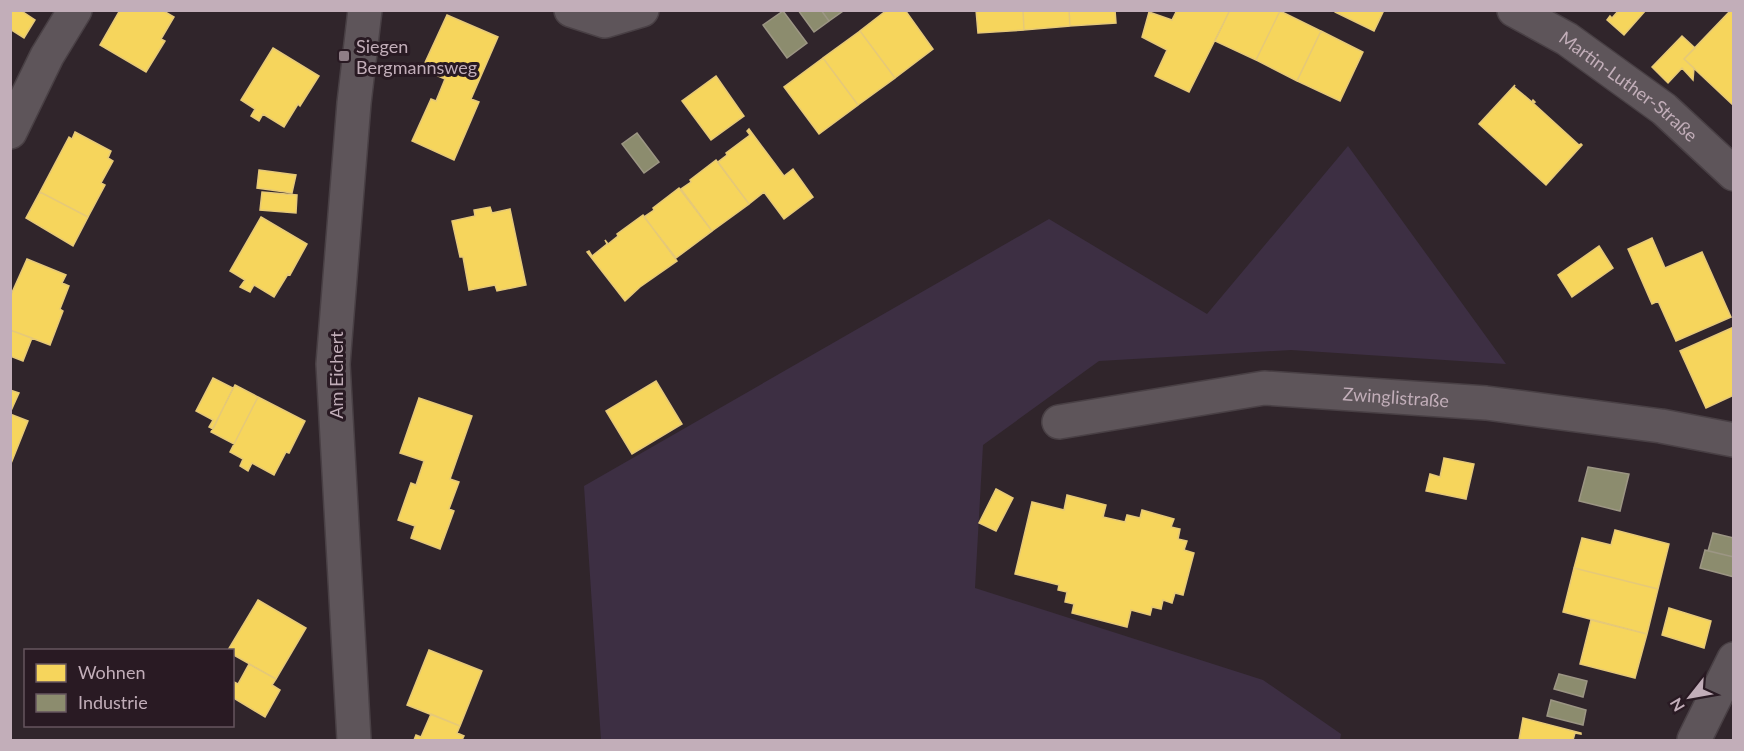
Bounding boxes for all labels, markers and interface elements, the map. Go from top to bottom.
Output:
street label: Martin-Luther-Straße [1555,26,1702,146]
place label: Siegen Bergmannsweg [356,35,477,78]
marker: Siegen Bergmannsweg [337,49,351,63]
street label: Am Eichert [325,331,347,419]
street label: Zwinglistraße [1342,382,1450,411]
legend [24,649,234,727]
text: Wohnen [78,661,145,683]
north arrow [1660,667,1720,727]
text: Industrie [78,691,148,713]
text: N [1665,695,1688,715]

